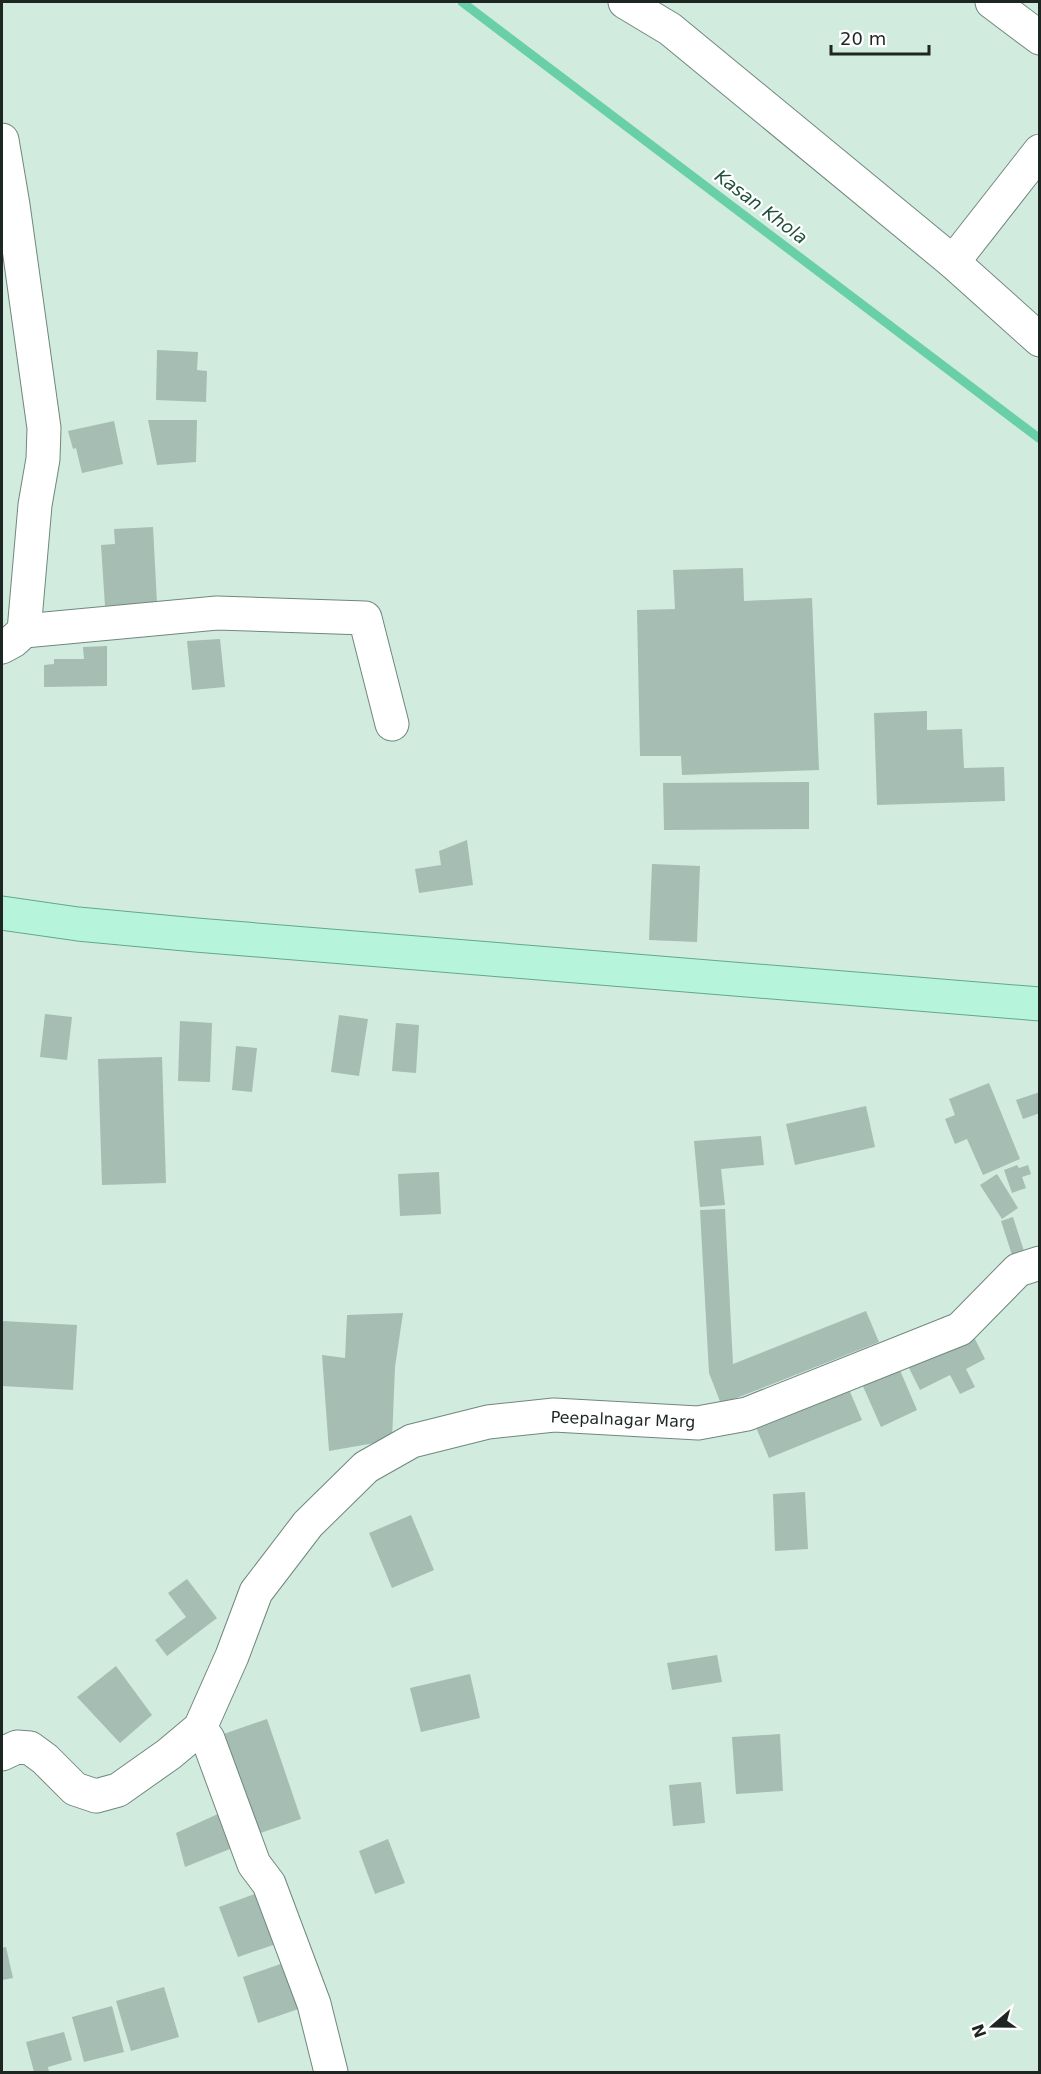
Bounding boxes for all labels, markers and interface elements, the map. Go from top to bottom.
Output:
scale bar [831,18,928,56]
text: 20 m [840,28,886,49]
water label: Kasan Khola [711,165,812,248]
street label: Peepalnagar Marg [550,1407,696,1432]
north arrow [963,1996,1023,2056]
text: N [968,2021,991,2041]

